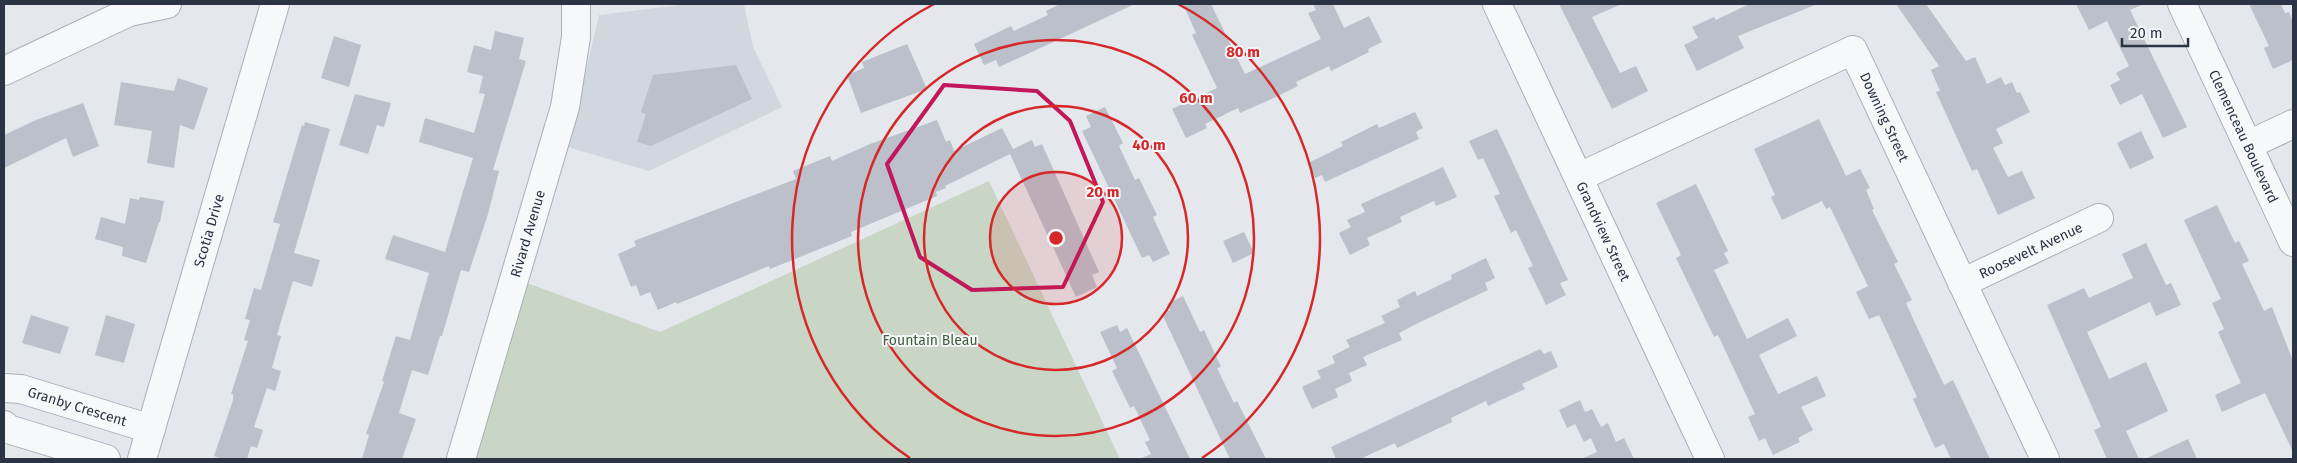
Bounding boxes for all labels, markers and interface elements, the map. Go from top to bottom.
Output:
scale bar [2122,15,2188,47]
text: 20 m [2130,24,2163,42]
text: 80 m [1226,43,1260,61]
street label: Clemenceau Boulevard [2205,67,2282,206]
street label: Downing Street [1856,70,1913,165]
text: 60 m [1179,89,1213,107]
text: 40 m [1132,136,1166,154]
street label: Grandview Street [1573,179,1634,285]
text: 20 m [1087,183,1119,201]
street label: Rivard Avenue [507,188,549,279]
street label: Scotia Drive [190,192,228,269]
street label: Roosevelt Avenue [1976,219,2085,282]
centre of rings [1047,229,1065,247]
park label: Fountain Bleau [882,332,978,349]
street label: Granby Crescent [26,383,130,430]

